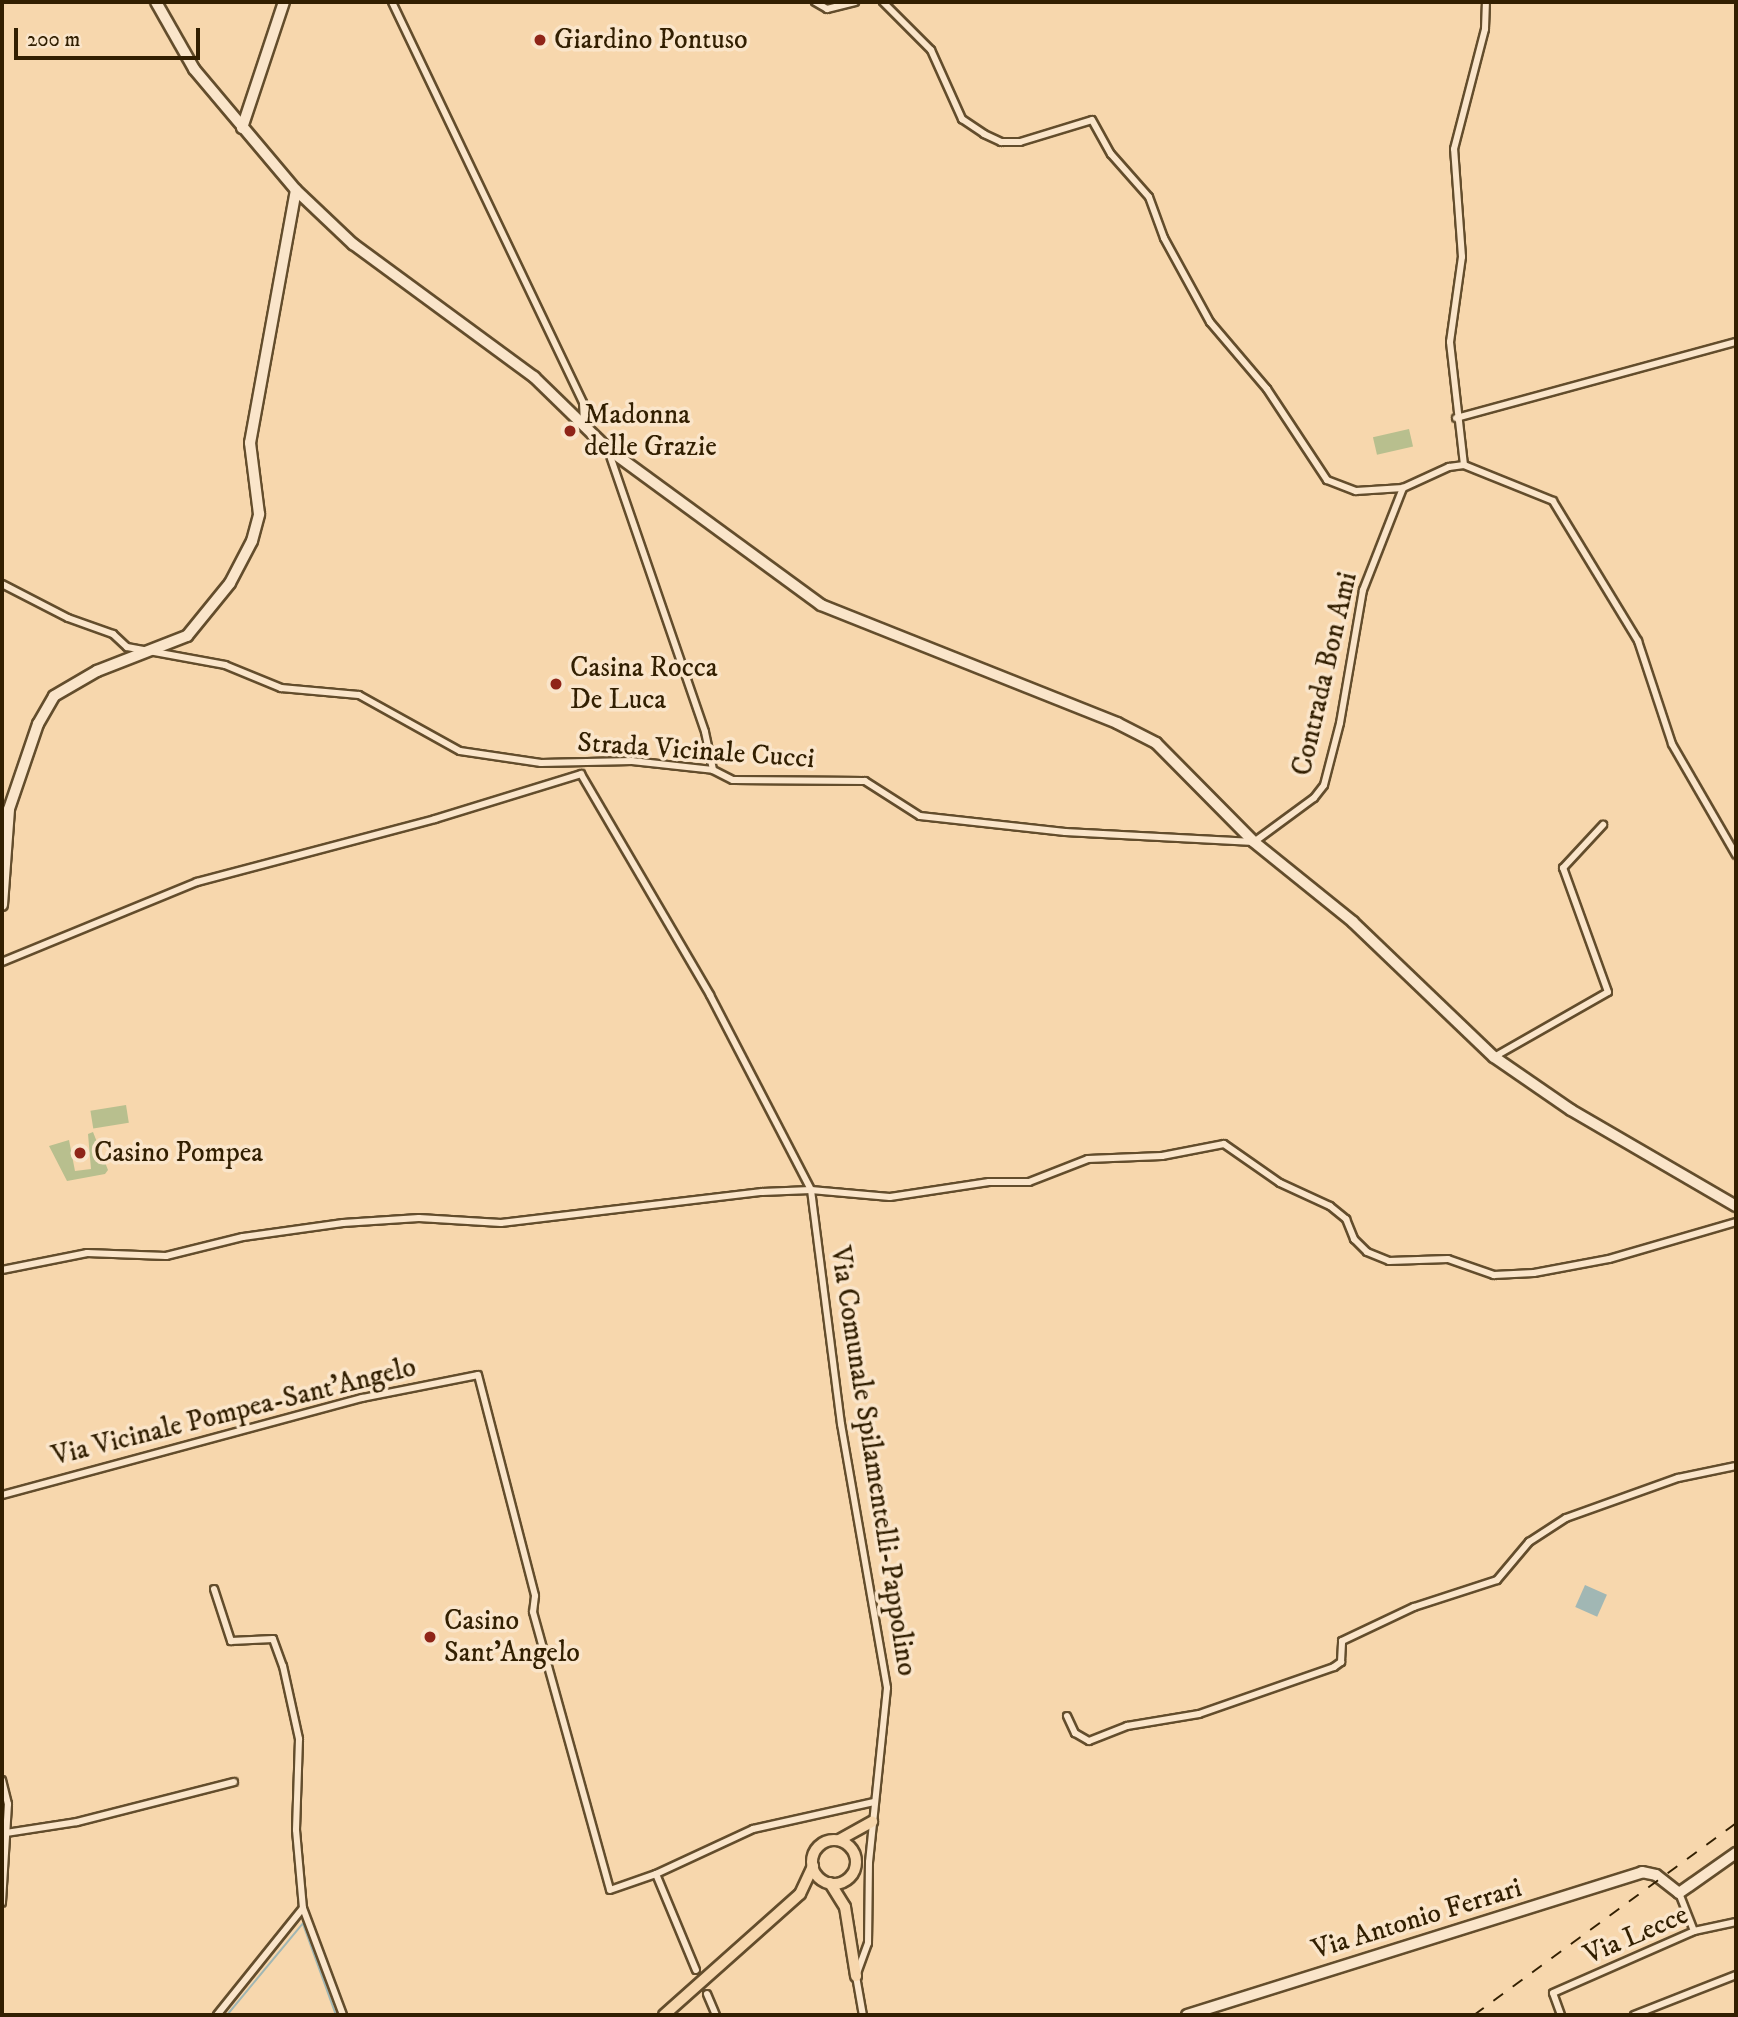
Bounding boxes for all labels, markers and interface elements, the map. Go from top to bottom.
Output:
scale bar [18,14,203,58]
place label: Giardino Pontuso [554,23,748,57]
text: 200 m [27,27,80,53]
marker: Giardino Pontuso [532,32,548,48]
place label: Madonna delle Grazie [584,398,717,464]
marker: Madonna delle Grazie [562,423,578,439]
street label: Contrada Bon Ami [1285,569,1365,779]
place label: Casina Rocca De Luca [570,651,718,717]
marker: Casina Rocca De Luca [548,676,564,692]
street label: Strada Vicinale Cucci [576,726,816,776]
place label: Casino Pompea [94,1136,263,1170]
marker: Casino Pompea [72,1145,88,1161]
street label: Via Comunale Spilamentelli-Pappolino [822,1244,924,1678]
street label: Via Vicinale Pompea-Sant'Angelo [48,1350,420,1474]
place label: Casino Sant'Angelo [444,1604,580,1670]
marker: Casino Sant'Angelo [422,1629,438,1645]
street label: Via Antonio Ferrari [1308,1871,1526,1967]
street label: Via Lecce [1579,1898,1693,1972]

